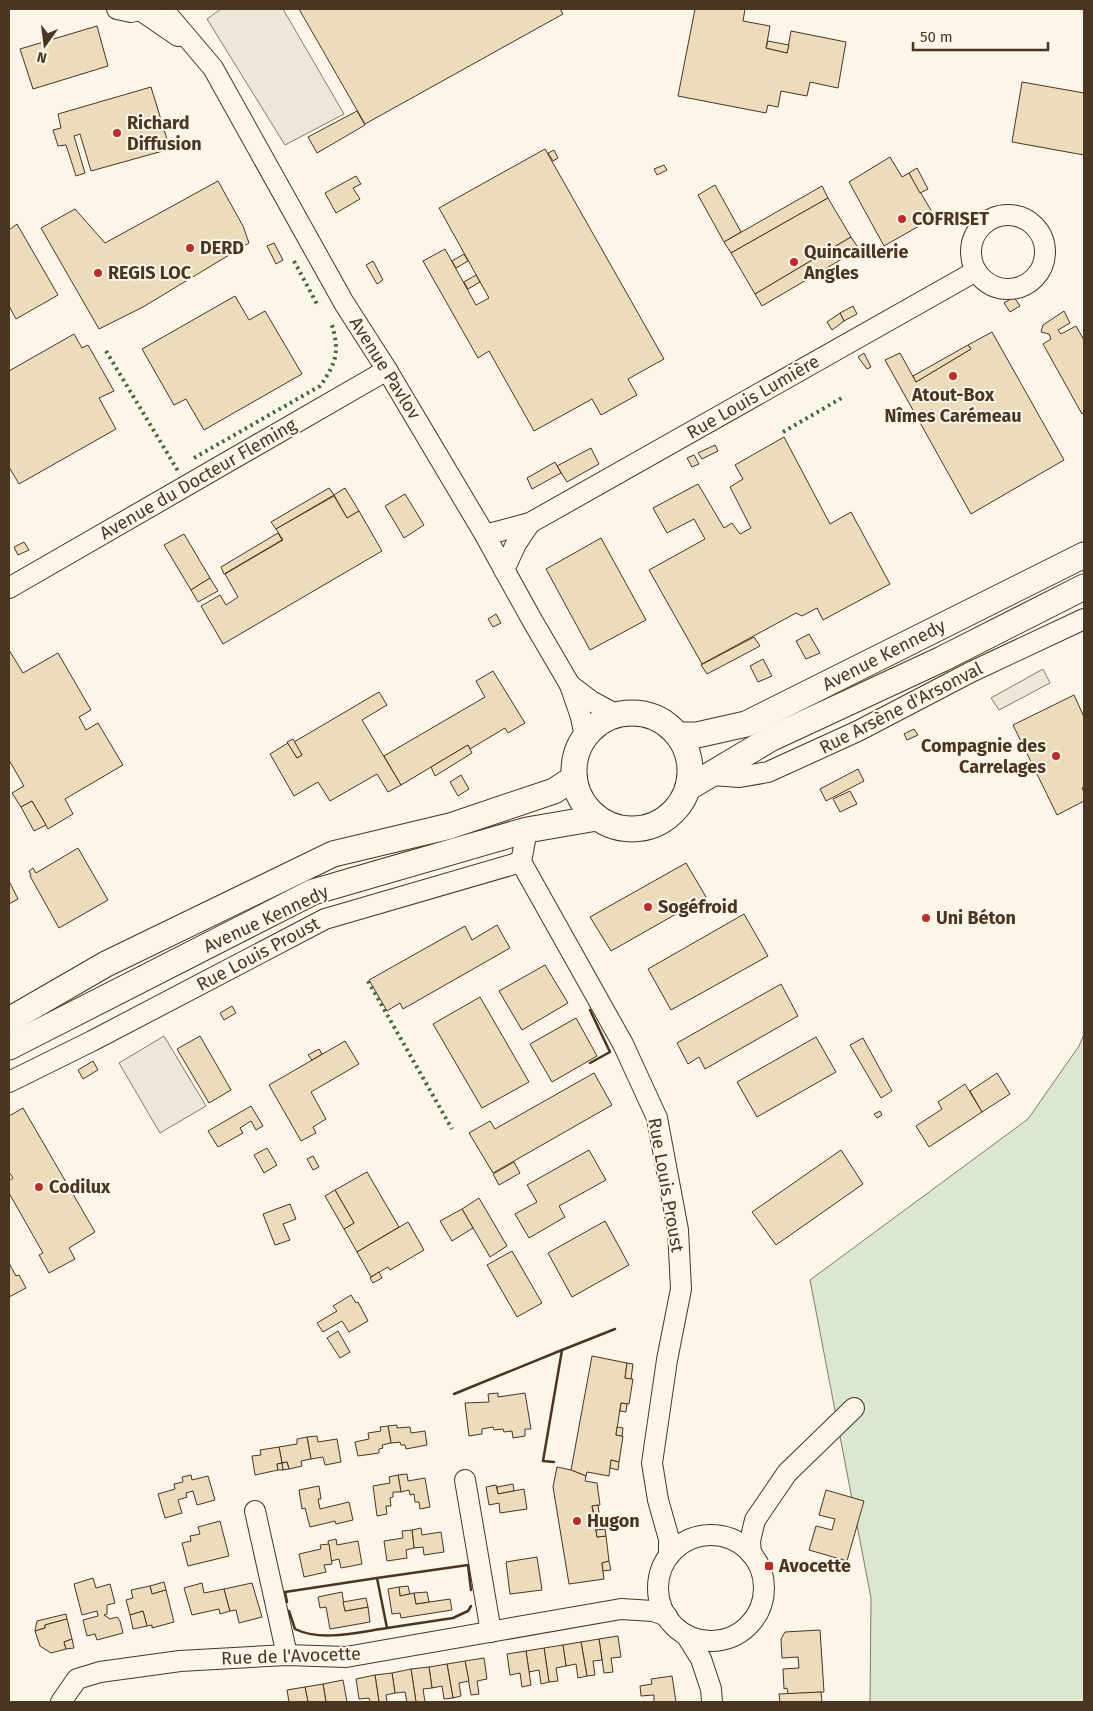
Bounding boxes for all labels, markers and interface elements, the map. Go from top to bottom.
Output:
north arrow [20,20,70,70]
scale bar [913,20,1048,52]
text: 50 m [920,28,953,46]
text: N [35,48,49,67]
place label: Richard Diffusion [127,112,202,155]
marker: Richard Diffusion [111,127,123,139]
place label: COFRISET [912,208,989,230]
marker: COFRISET [896,213,908,225]
place label: DERD [200,237,244,259]
place label: Quincaillerie Angles [803,241,908,284]
marker: DERD [184,242,196,254]
marker: Quincaillerie Angles [788,256,800,268]
place label: REGIS LOC [108,262,192,284]
marker: REGIS LOC [92,267,104,279]
street label: Avenue Pavlov [345,313,425,423]
street label: Rue Louis Lumière [683,350,823,444]
marker: Atout-Box Nîmes Carémeau [947,370,959,382]
place label: Atout-Box Nîmes Carémeau [884,384,1022,427]
street label: Avenue du Docteur Fleming [96,413,301,544]
street label: Avenue Kennedy [819,614,949,695]
street label: Rue Arsène d'Arsonval [816,657,986,759]
place label: Compagnie des Carrelages [921,735,1046,778]
marker: Compagnie des Carrelages [1050,750,1062,762]
street label: Avenue Kennedy [200,880,332,958]
place label: Sogéfroid [658,896,738,918]
marker: Sogéfroid [642,901,654,913]
place label: Uni Béton [936,907,1016,929]
street label: Rue Louis Proust [193,912,324,996]
marker: Uni Béton [920,912,932,924]
street label: Rue Louis Proust [643,1116,689,1254]
place label: Codilux [49,1176,111,1198]
marker: Codilux [33,1181,45,1193]
place label: Hugon [587,1510,640,1532]
marker: Hugon [571,1515,583,1527]
place label: Avocette [778,1555,851,1577]
marker: Avocette [763,1560,775,1572]
street label: Rue de l'Avocette [221,1643,361,1669]

